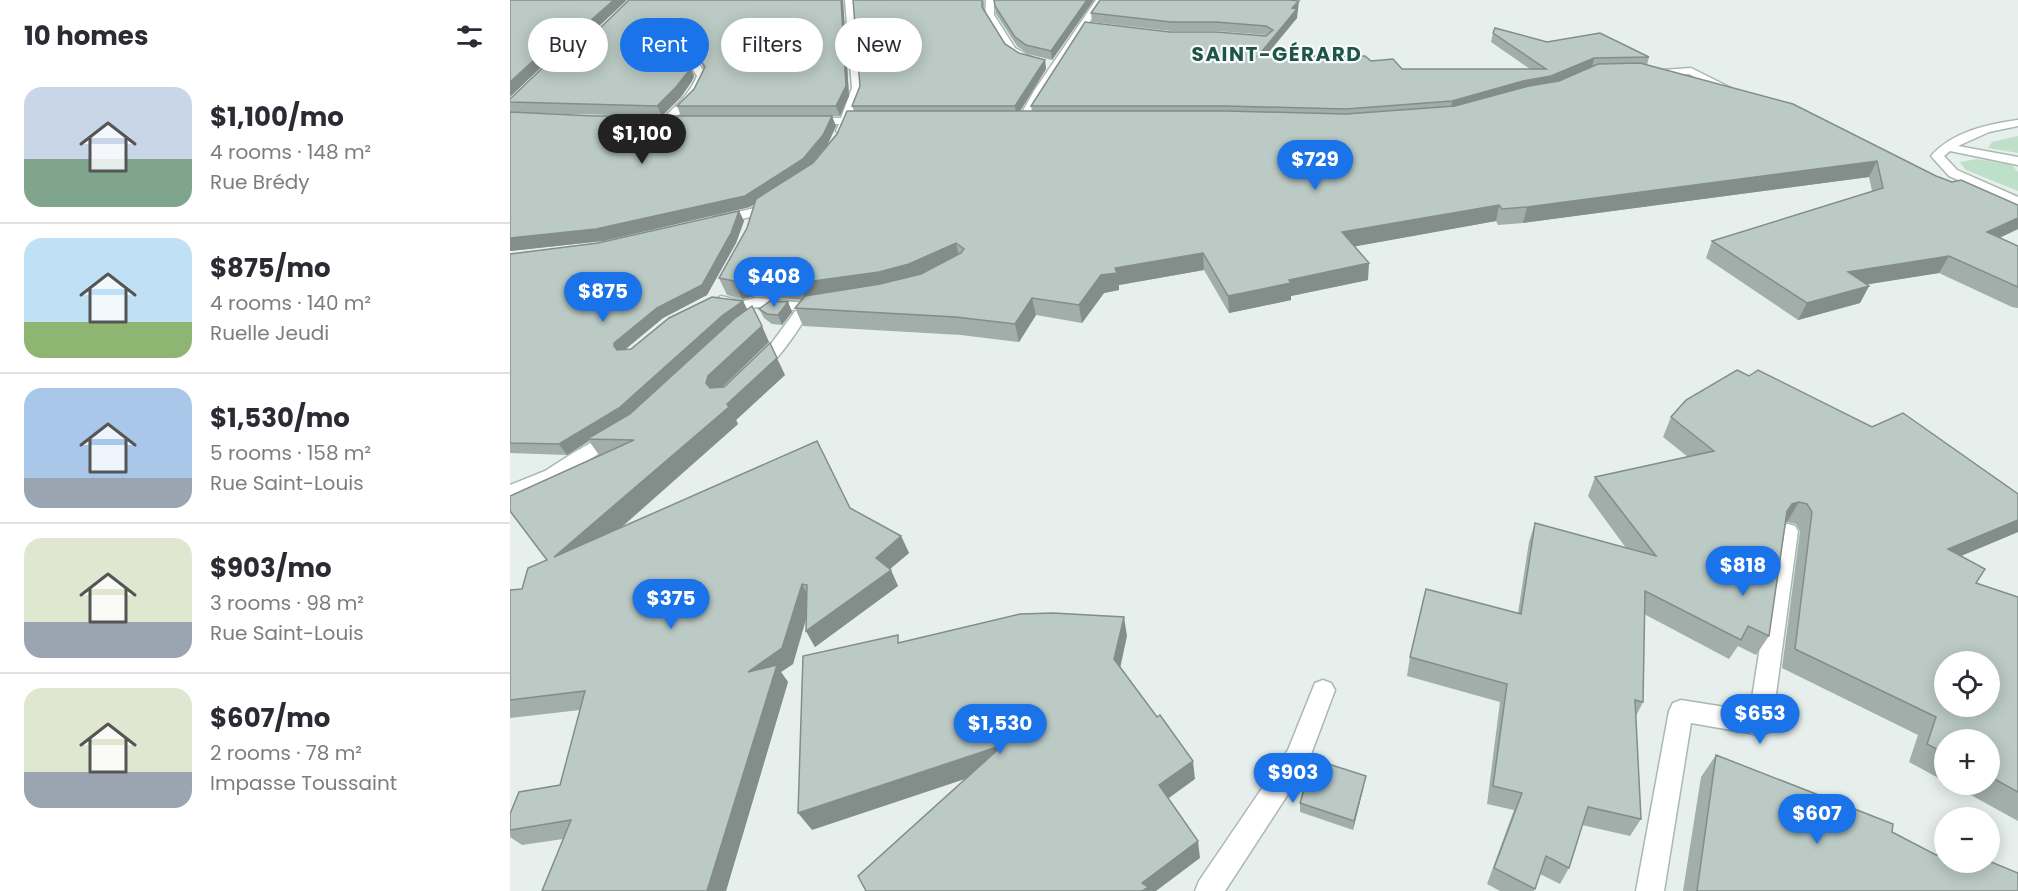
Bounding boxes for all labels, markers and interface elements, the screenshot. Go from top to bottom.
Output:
text: 10 homes [24,18,148,54]
chip: Buy [528,18,608,72]
chip: Rent [620,18,709,72]
chip: Filters [721,18,823,72]
chip: New [835,18,922,72]
icon: filters [453,20,486,53]
district label: SAINT-GÉRARD [1192,40,1362,68]
text: $1,100/mo [210,99,344,135]
icon: home [72,111,144,183]
pin: $1,100 [593,114,691,165]
text: $1,100 [612,119,672,147]
text: 4 rooms · 148 m² [210,138,371,166]
pin: $729 [1279,140,1351,191]
text: $729 [1291,145,1339,173]
text: Rue Brédy [210,168,310,196]
text: $875/mo [210,250,331,286]
pin: $408 [738,257,810,308]
icon: home [72,262,144,334]
text: $408 [748,262,800,290]
pin: $875 [567,272,639,323]
text: $875 [578,277,628,305]
text: 4 rooms · 140 m² [210,289,371,317]
text: Ruelle Jeudi [210,319,329,347]
text: $1,530/mo [210,400,350,436]
icon: home [72,412,144,484]
text: 5 rooms · 158 m² [210,439,371,467]
text: Rue Saint-Louis [210,469,364,497]
pin: $818 [1707,546,1779,597]
text: $903/mo [210,550,332,586]
text: $818 [1720,551,1766,579]
icon: home [72,562,144,634]
pin: $375 [635,579,707,630]
text: $375 [647,584,695,612]
text: 3 rooms · 98 m² [210,589,364,617]
text: Rue Saint-Louis [210,619,364,647]
map controls [1934,651,2000,873]
button: locate [1934,651,2000,717]
pin: $653 [1724,694,1796,745]
text: $653 [1735,699,1786,727]
text: $607/mo [210,700,330,736]
pin: $1,530 [951,704,1049,755]
text: $1,530 [968,709,1032,737]
icon: home [72,712,144,784]
button: + [1934,729,2000,795]
text: 2 rooms · 78 m² [210,739,362,767]
pin: $903 [1257,753,1329,804]
text: $903 [1268,758,1318,786]
text: Impasse Toussaint [210,769,397,797]
pin: $607 [1781,794,1853,845]
text: $607 [1792,799,1842,827]
button: − [1934,807,2000,873]

